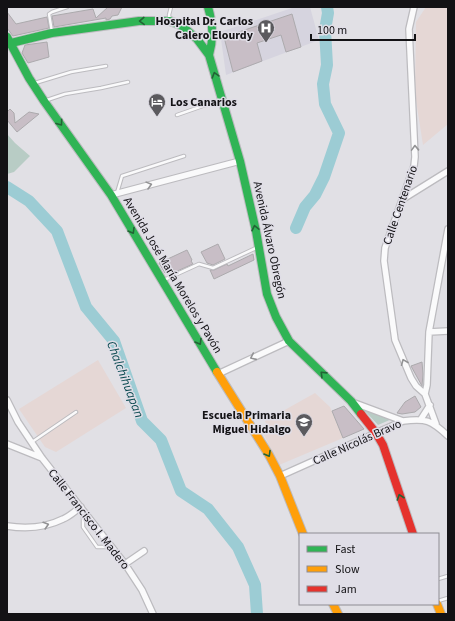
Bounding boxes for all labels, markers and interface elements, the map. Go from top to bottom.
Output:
place label: Hospital Dr. Carlos Calero Elourdy [156,13,254,44]
scale bar [311,16,415,42]
one-way arrow [139,17,145,25]
hospital icon: Hospital Dr. Carlos Calero Elourdy [256,18,276,43]
text: 100 m [317,22,347,39]
one-way arrow [211,72,220,79]
hotel icon: Los Canarios [147,92,167,117]
place label: Los Canarios [170,94,237,111]
one-way arrow [55,118,62,125]
one-way arrow [411,145,419,151]
street label: Calle Centenario [379,163,422,247]
street label: Avenida Álvaro Obregón [249,180,290,301]
one-way arrow [145,181,152,190]
street label: Avenida José María Morelos y Pavón [119,194,226,357]
one-way arrow [251,225,259,231]
one-way arrow [128,227,135,234]
water label: Chalchihuapan [102,338,148,421]
one-way arrow [195,338,202,345]
one-way arrow [250,352,258,360]
one-way arrow [401,359,409,366]
one-way arrow [320,371,328,379]
place label: Escuela Primaria Miguel Hidalgo [202,407,291,438]
school or university icon: Escuela Primaria Miguel Hidalgo [294,412,314,437]
street label: Calle Nicolás Bravo [310,415,404,470]
one-way arrow [263,450,270,457]
street label: Calle Francisco I. Madero [44,465,133,573]
one-way arrow [397,494,405,501]
one-way arrow [42,521,49,530]
legend [299,533,439,605]
text: Fast [335,541,355,558]
text: Slow [335,561,360,578]
text: Jam [335,581,357,598]

